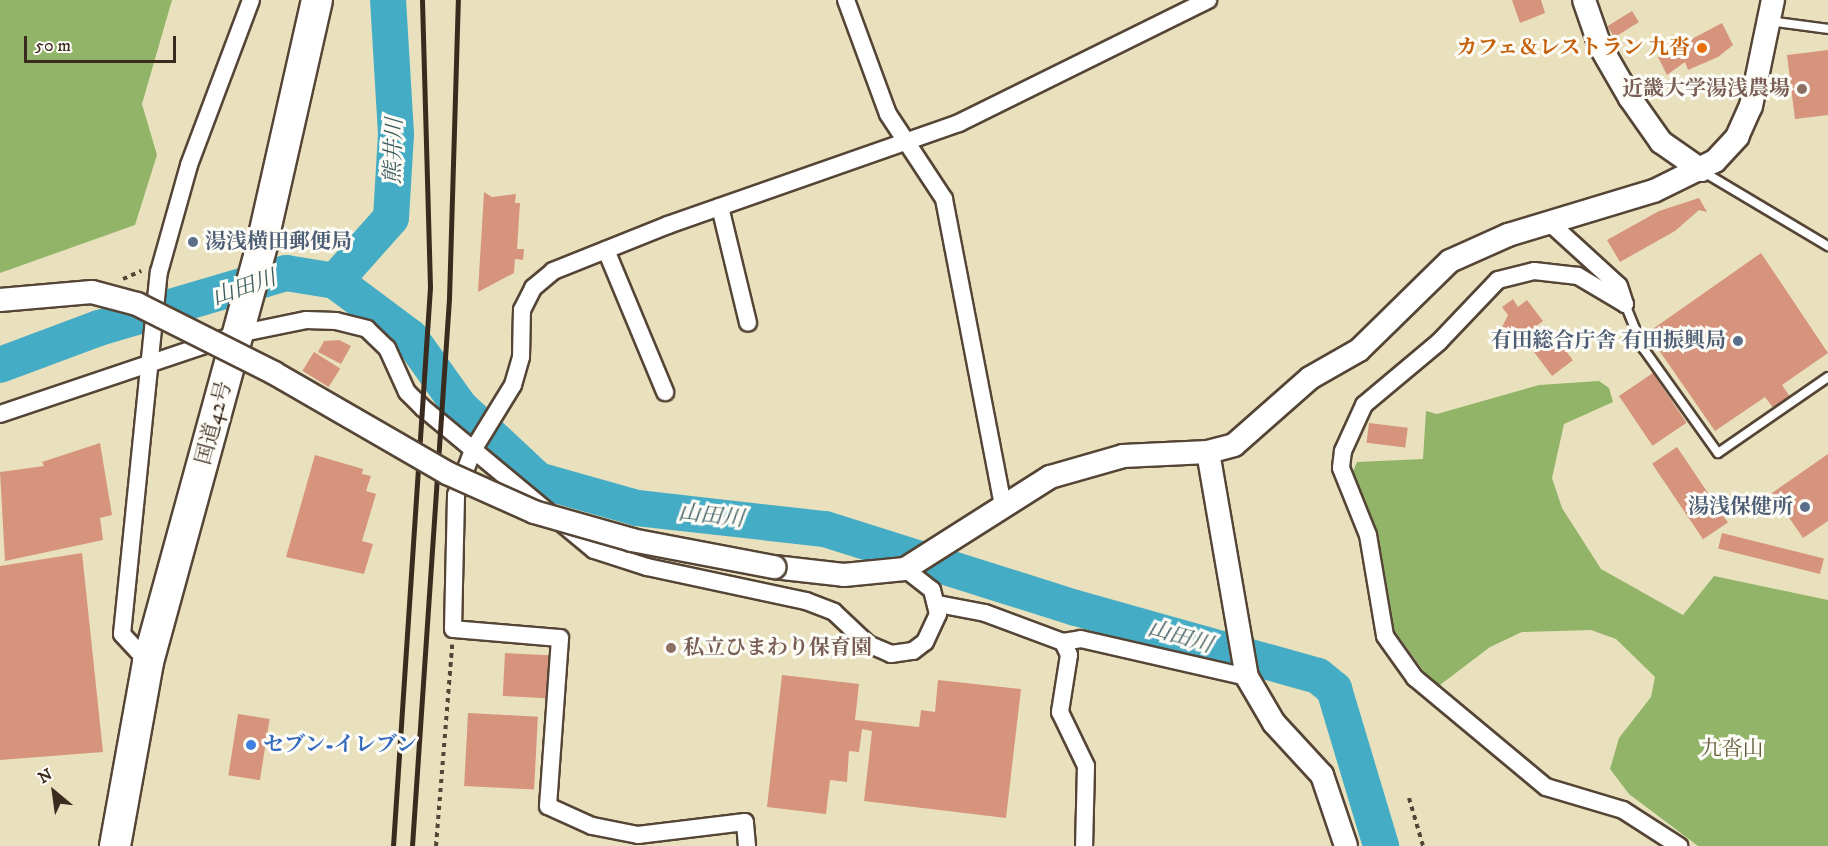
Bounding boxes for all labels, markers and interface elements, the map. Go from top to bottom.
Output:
scale bar [27,24,178,62]
text: 50 m [35,35,71,57]
place label: カフェ＆レストラン 九沓 [1454,35,1690,61]
marker: カフェ＆レストラン 九沓 [1695,41,1709,55]
place label: 近畿大学湯浅農場 [1622,76,1790,102]
marker: 近畿大学湯浅農場 [1795,82,1809,96]
water label: 熊井川 [380,118,408,184]
place label: 湯浅横田郵便局 [205,229,352,255]
marker: 湯浅横田郵便局 [186,235,200,249]
water label: 山田川 [209,265,279,311]
place label: 有田総合庁舎 有田振興局 [1490,328,1726,354]
marker: 有田総合庁舎 有田振興局 [1731,334,1745,348]
street label: 国道42号 [191,378,237,468]
place label: 湯浅保健所 [1688,494,1793,520]
water label: 山田川 [677,499,745,533]
marker: 湯浅保健所 [1798,500,1812,514]
water label: 山田川 [1145,615,1215,659]
place label: 私立ひまわり保育園 [683,635,872,661]
marker: 私立ひまわり保育園 [664,641,678,655]
place label: セブン-イレブン [263,732,419,758]
park label: 九沓山 [1701,736,1763,762]
marker: セブン-イレブン [244,738,258,752]
north arrow [24,762,84,822]
text: N [35,764,56,788]

